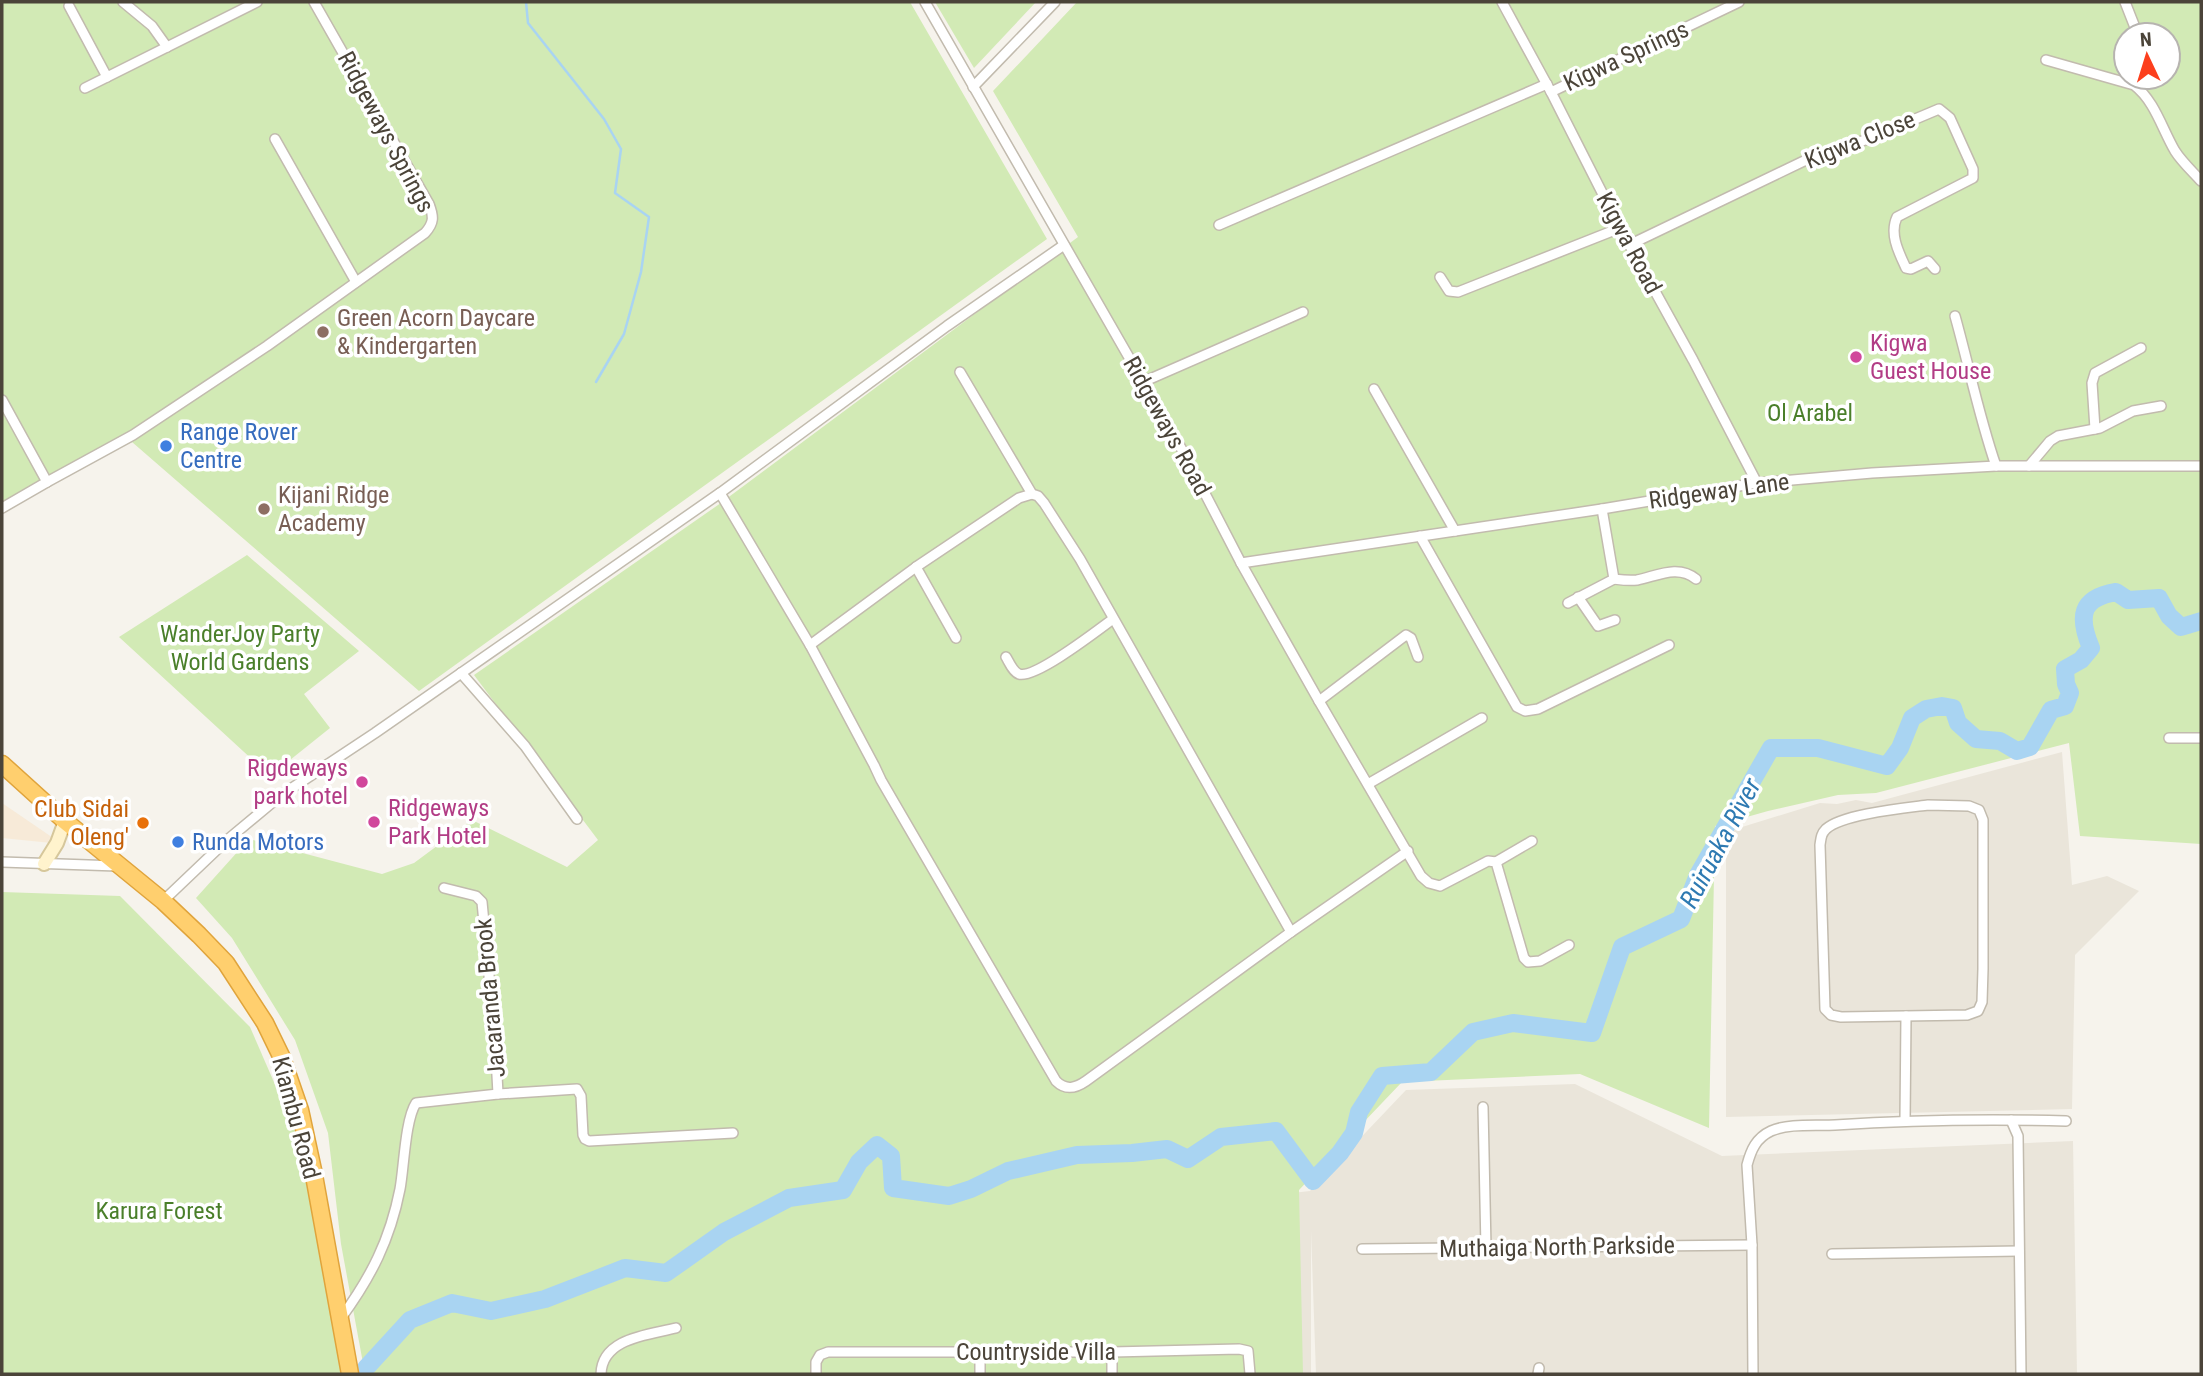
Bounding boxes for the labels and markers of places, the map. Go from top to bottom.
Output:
place label: Green Acorn Daycare & Kindergarten [337,304,535,360]
marker: Green Acorn Daycare & Kindergarten [315,324,331,340]
place label: Kigwa Guest House [1870,329,1991,385]
marker: Kigwa Guest House [1848,349,1864,365]
place label: Range Rover Centre [180,418,298,474]
marker: Range Rover Centre [158,438,174,454]
place label: Kijani Ridge Academy [278,481,389,537]
marker: Kijani Ridge Academy [256,501,272,517]
place label: Rigdeways park hotel [247,754,348,810]
marker: Rigdeways park hotel [354,774,370,790]
place label: Ridgeways Park Hotel [388,794,489,850]
place label: Club Sidai Oleng' [34,795,129,851]
marker: Ridgeways Park Hotel [366,814,382,830]
marker: Club Sidai Oleng' [135,815,151,831]
place label: Runda Motors [192,828,324,856]
marker: Runda Motors [170,834,186,850]

